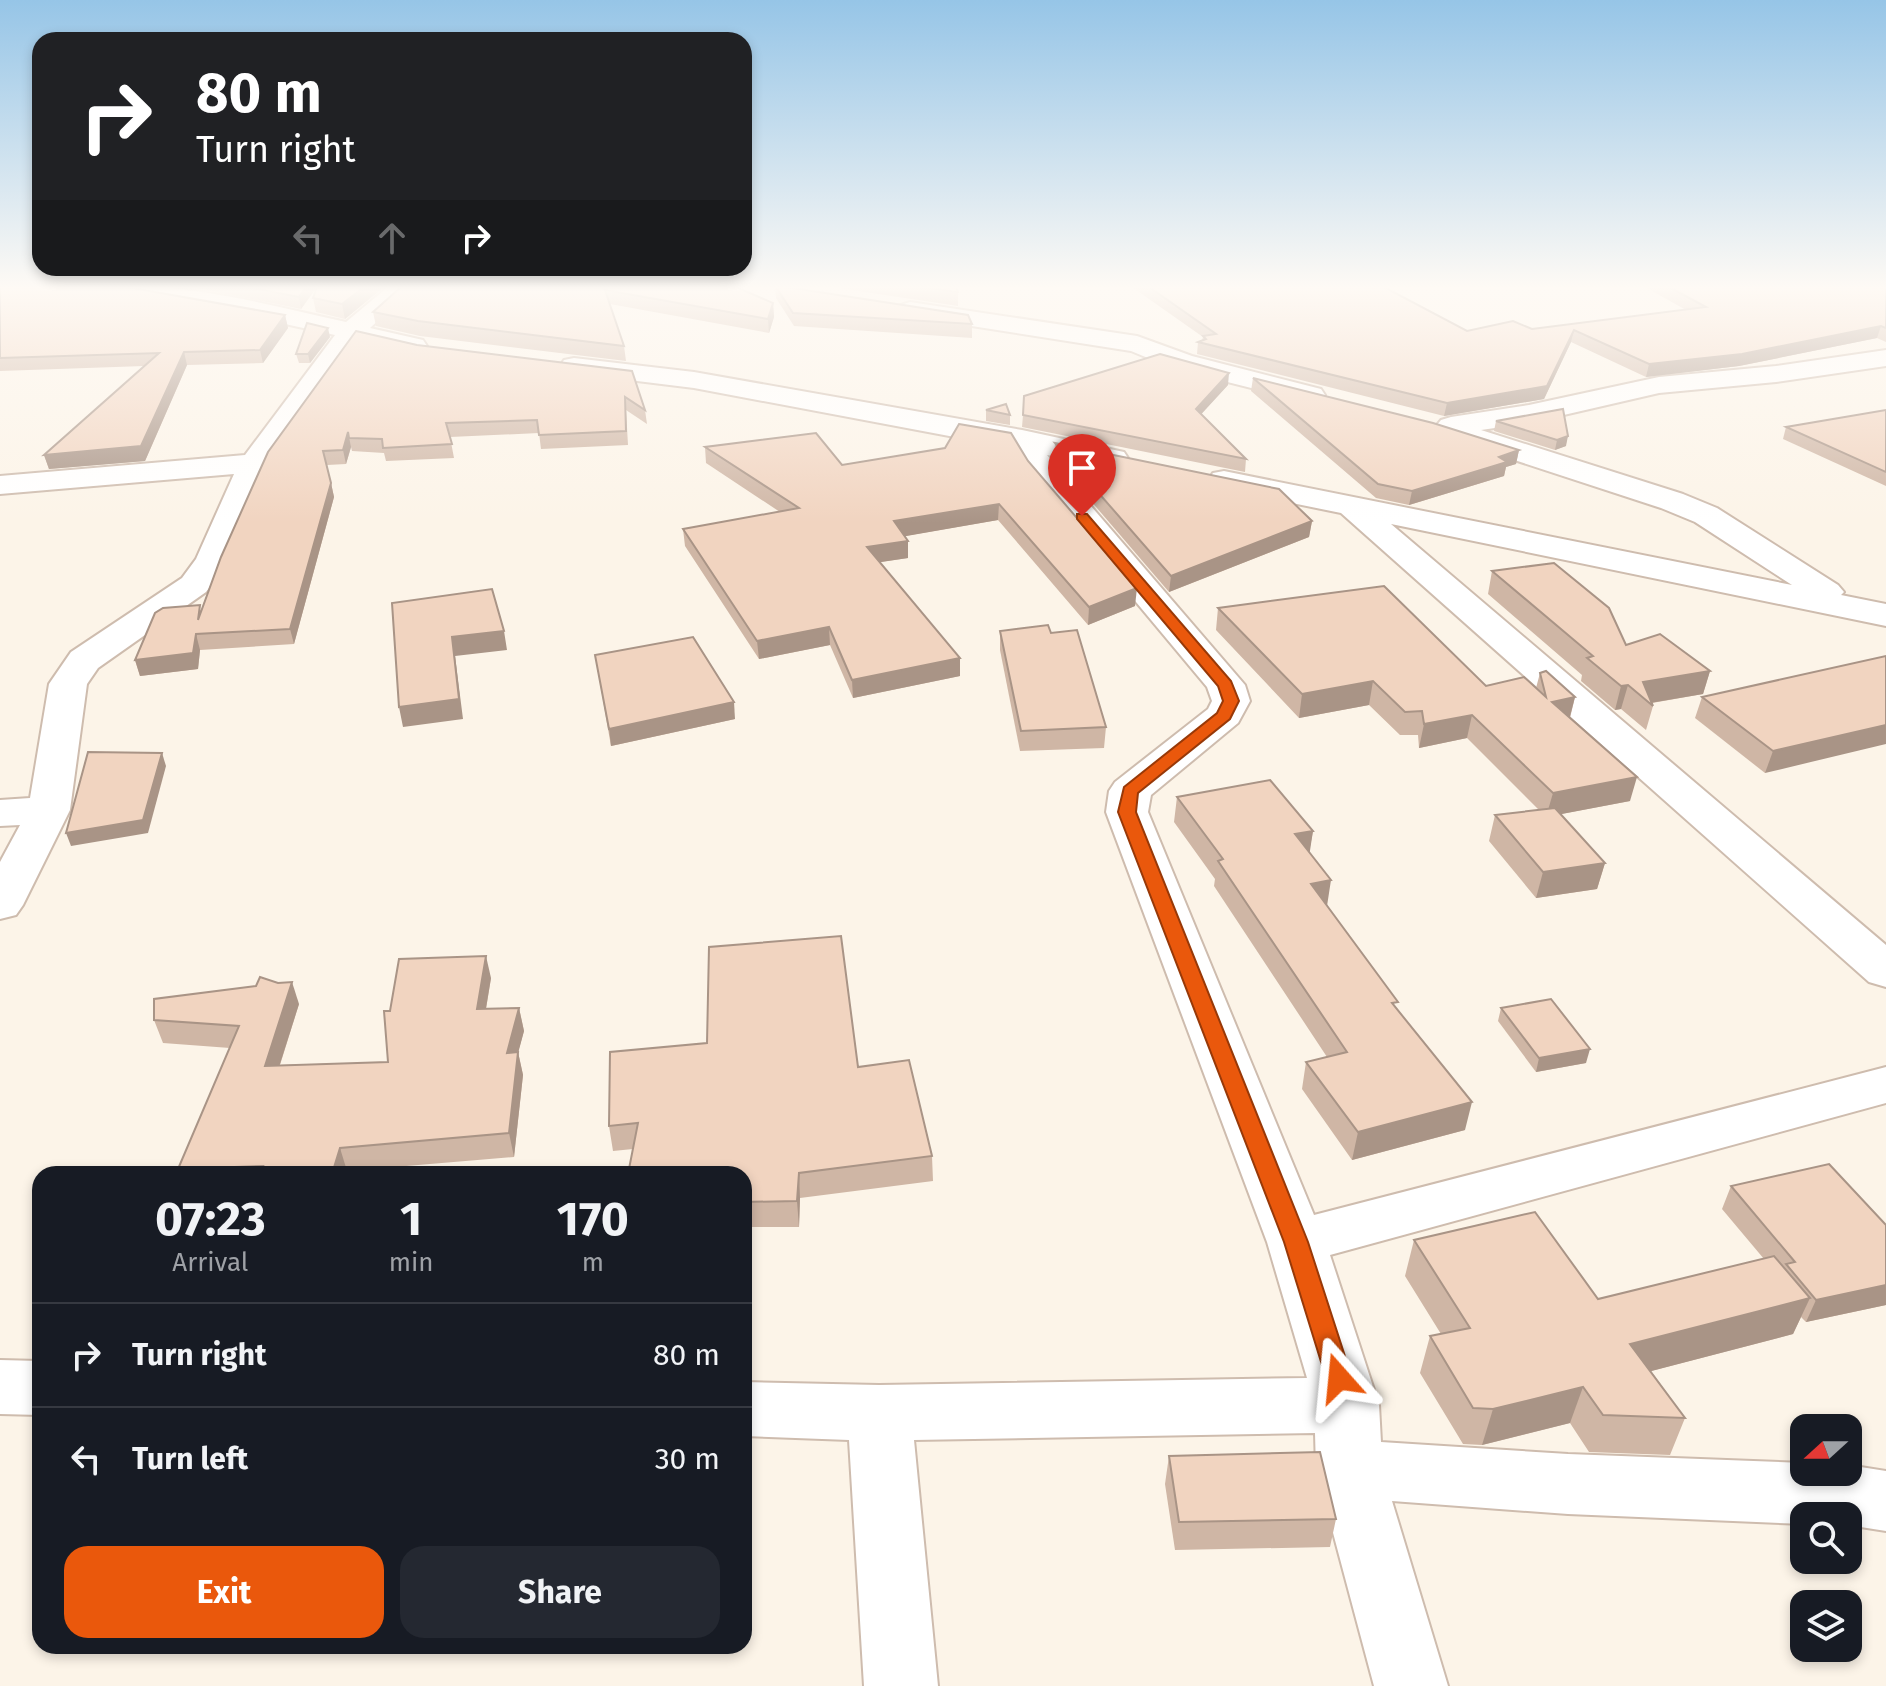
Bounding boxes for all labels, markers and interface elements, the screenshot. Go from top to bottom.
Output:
text: 80 m [196,60,322,127]
icon: right [64,64,168,168]
text: Turn right [196,128,356,172]
icon: left [286,216,330,260]
icon: ahead [370,216,414,260]
icon: right [454,216,498,260]
pin [1048,434,1116,516]
icon: arrive [1060,446,1104,490]
text: 07:23 [155,1190,266,1248]
text: 1 [400,1190,422,1248]
text: 170 [557,1190,629,1248]
text: Arrival [172,1247,248,1278]
text: min [389,1247,434,1278]
text: m [582,1247,604,1278]
icon: right [64,1333,108,1377]
position arrow [1297,1336,1381,1420]
text: Turn right [132,1337,267,1373]
text: 80 m [653,1337,720,1373]
north arrow [1790,1414,1862,1486]
map controls [1790,1414,1862,1662]
icon: left [64,1437,108,1481]
text: Turn left [132,1441,248,1477]
text: 30 m [655,1441,720,1477]
button: search [1790,1502,1862,1574]
button: Exit [64,1546,384,1638]
button: Share [400,1546,720,1638]
button: layers [1790,1590,1862,1662]

